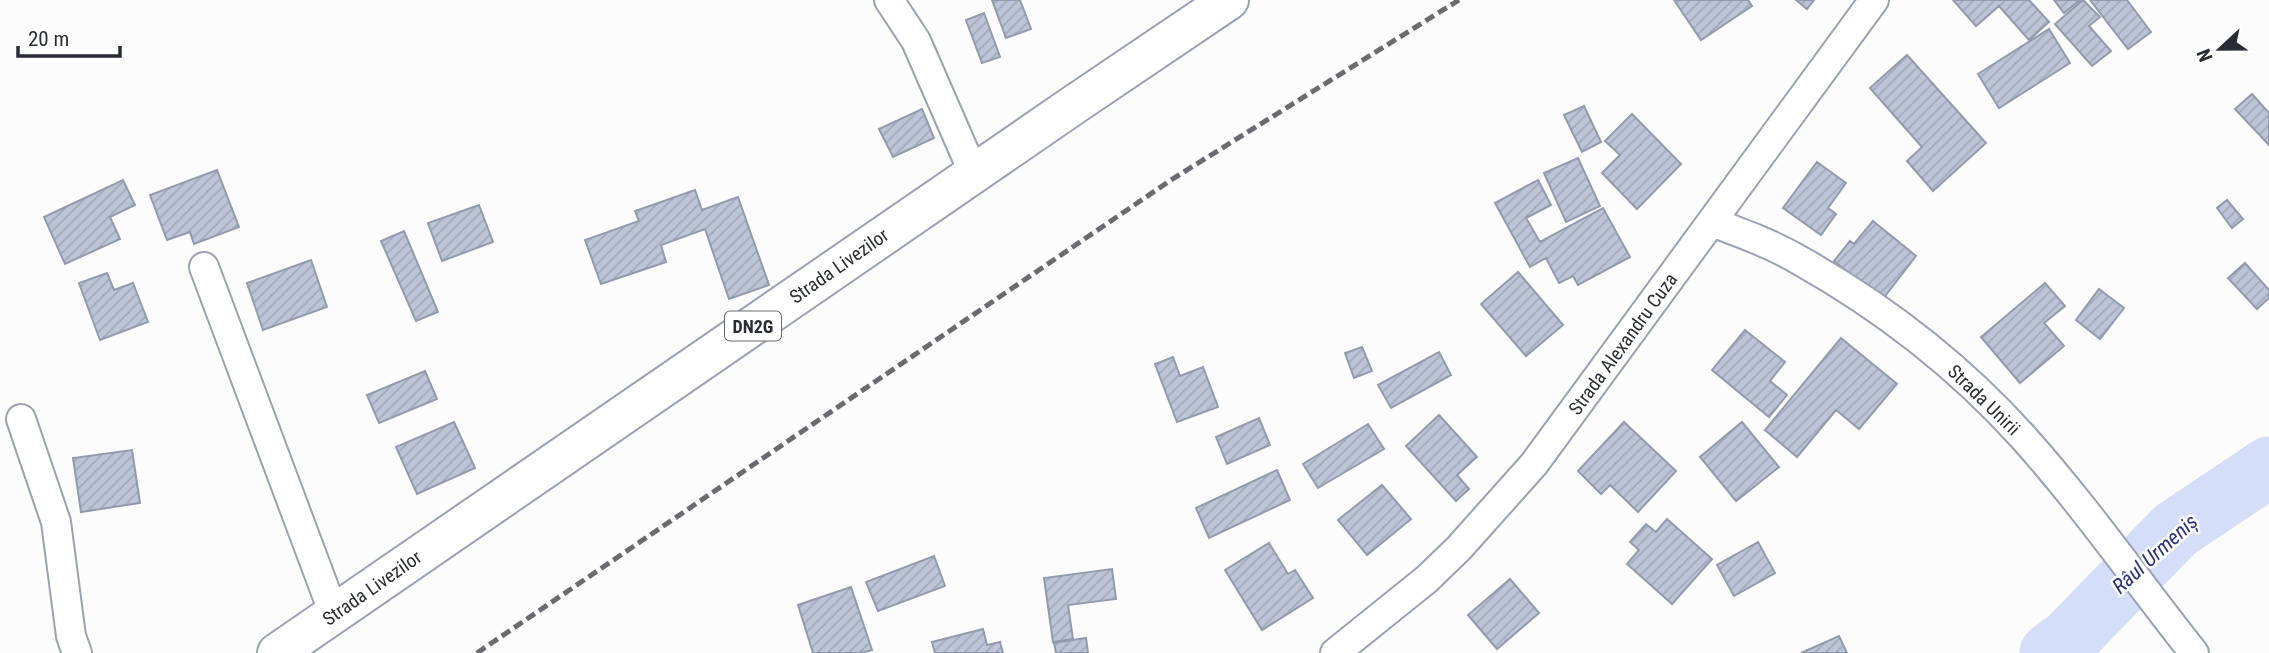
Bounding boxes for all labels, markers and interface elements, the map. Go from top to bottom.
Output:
scale bar [18,14,119,58]
north arrow [2185,14,2255,84]
text: 20 m [28,27,69,51]
text: N [2192,45,2218,65]
street label: Strada Livezilor [785,223,893,309]
street label: Strada Alexandru Cuza [1564,269,1682,419]
road number: DN2G [725,312,781,340]
street label: Strada Unirii [1943,360,2025,440]
water label: Râul Urmeniș [2107,510,2203,598]
street label: Strada Livezilor [318,545,426,631]

